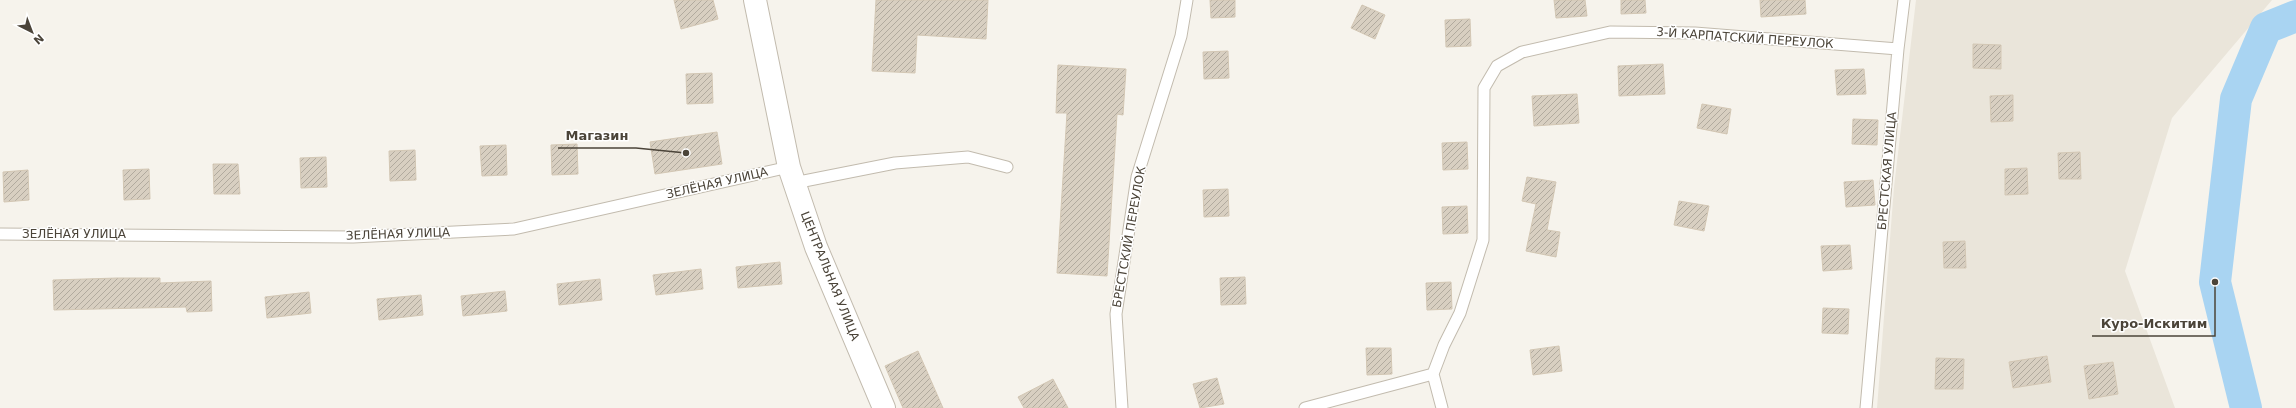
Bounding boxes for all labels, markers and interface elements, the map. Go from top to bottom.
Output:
north arrow [12,12,52,52]
street label: 3-Й КАРПАТСКИЙ ПЕРЕУЛОК [1656,24,1835,51]
text: N [31,31,46,47]
street label: БРЕСТСКАЯ УЛИЦА [1875,110,1899,231]
callout: Магазин [558,123,636,148]
text: Магазин [566,128,628,143]
street label: ЗЕЛЁНАЯ УЛИЦА [664,163,770,202]
street label: БРЕСТСКИЙ ПЕРЕУЛОК [1109,165,1148,309]
street label: ЦЕНТРАЛЬНАЯ УЛИЦА [798,209,863,343]
street label: ЗЕЛЁНАЯ УЛИЦА [346,224,451,243]
street label: ЗЕЛЁНАЯ УЛИЦА [22,226,127,241]
callout: Куро-Искитим [2092,311,2215,336]
text: Куро-Искитим [2101,316,2207,331]

